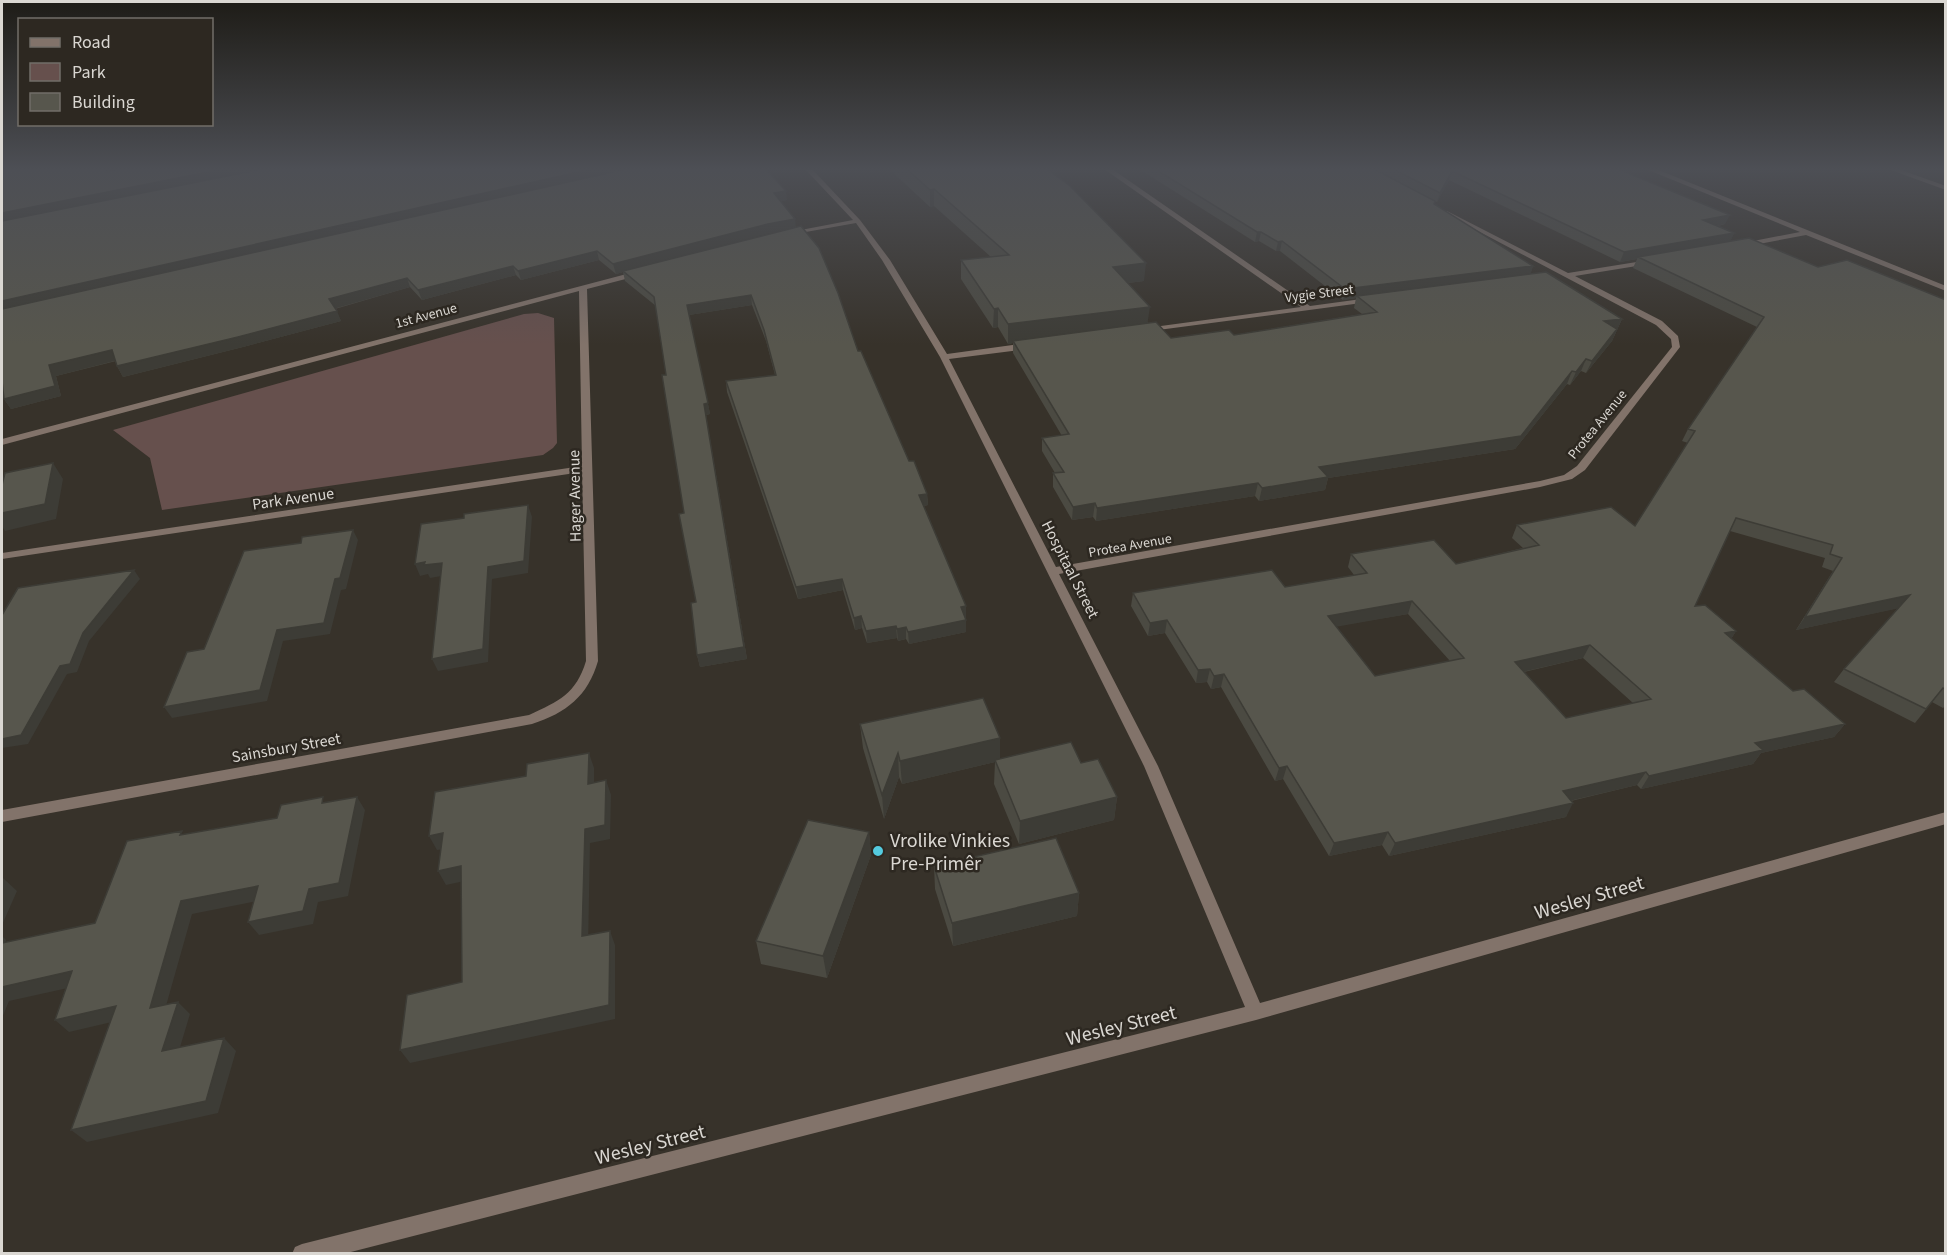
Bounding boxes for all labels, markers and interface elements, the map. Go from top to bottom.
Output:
legend [18,18,213,126]
text: Road [72,30,111,55]
text: Park [72,60,106,85]
text: Building [72,90,135,115]
street label: Vygie Street [1284,280,1355,308]
street label: 1st Avenue [393,298,459,334]
street label: Protea Avenue [1563,386,1632,464]
street label: Hager Avenue [563,450,587,542]
street label: Park Avenue [251,482,336,516]
street label: Hospitaal Street [1036,517,1104,623]
street label: Protea Avenue [1087,529,1173,563]
street label: Sainsbury Street [230,727,343,768]
place label: Vrolike Vinkies Pre-Primêr [890,827,1010,878]
marker: Vrolike Vinkies Pre-Primêr [871,844,885,858]
street label: Wesley Street [1531,869,1647,927]
street label: Wesley Street [1063,999,1179,1053]
street label: Wesley Street [592,1118,708,1172]

